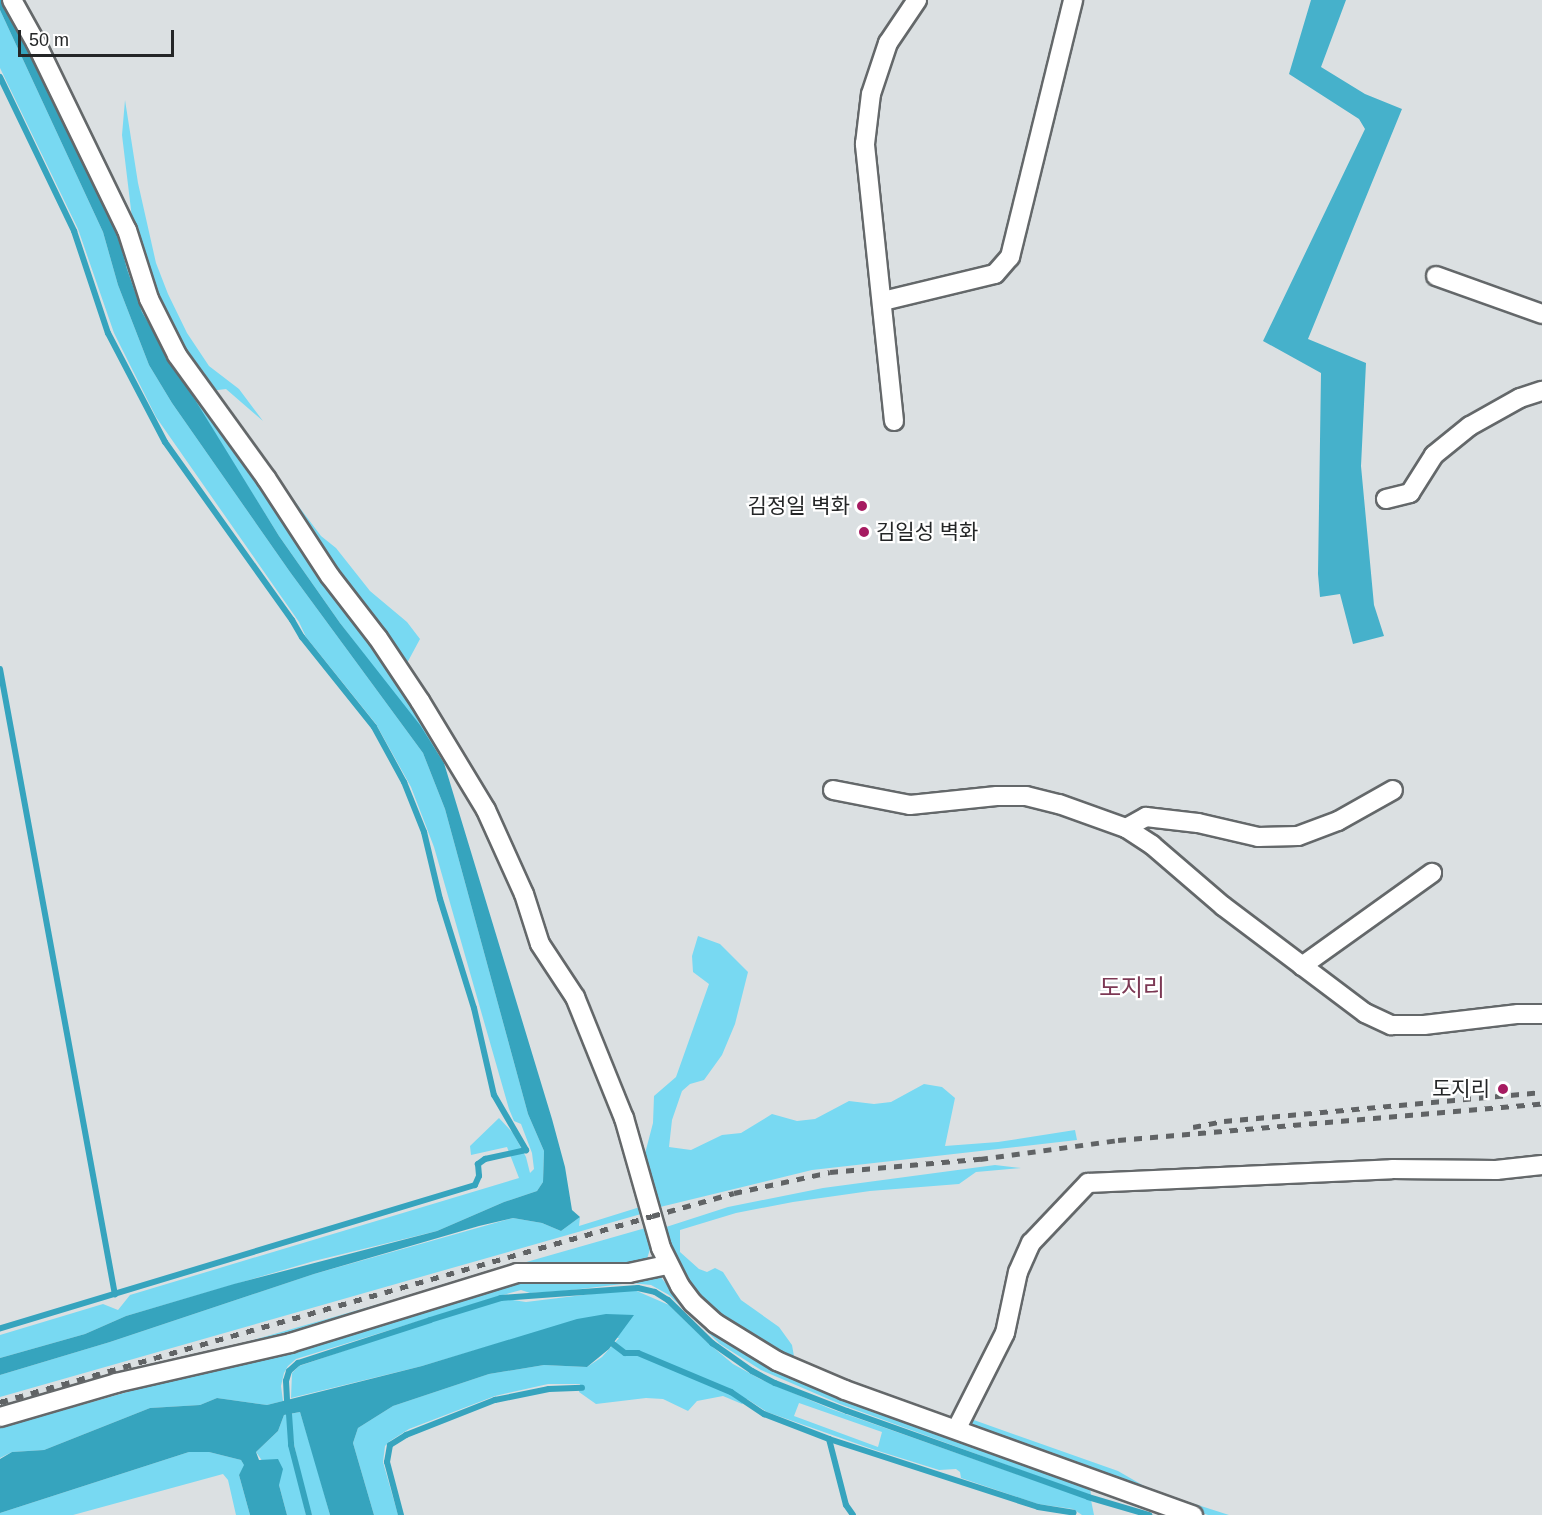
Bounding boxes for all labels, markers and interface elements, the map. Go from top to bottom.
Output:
scale bar [21,18,177,56]
text: 50 m [29,30,69,50]
place label: 김정일 벽화 [748,493,850,519]
marker: 김정일 벽화 [855,499,869,513]
place label: 김일성 벽화 [876,519,978,545]
marker: 김일성 벽화 [857,525,871,539]
district label: 도지리 [1099,974,1165,1002]
place label: 도지리 [1432,1076,1490,1102]
marker: 도지리 [1494,1080,1512,1098]

